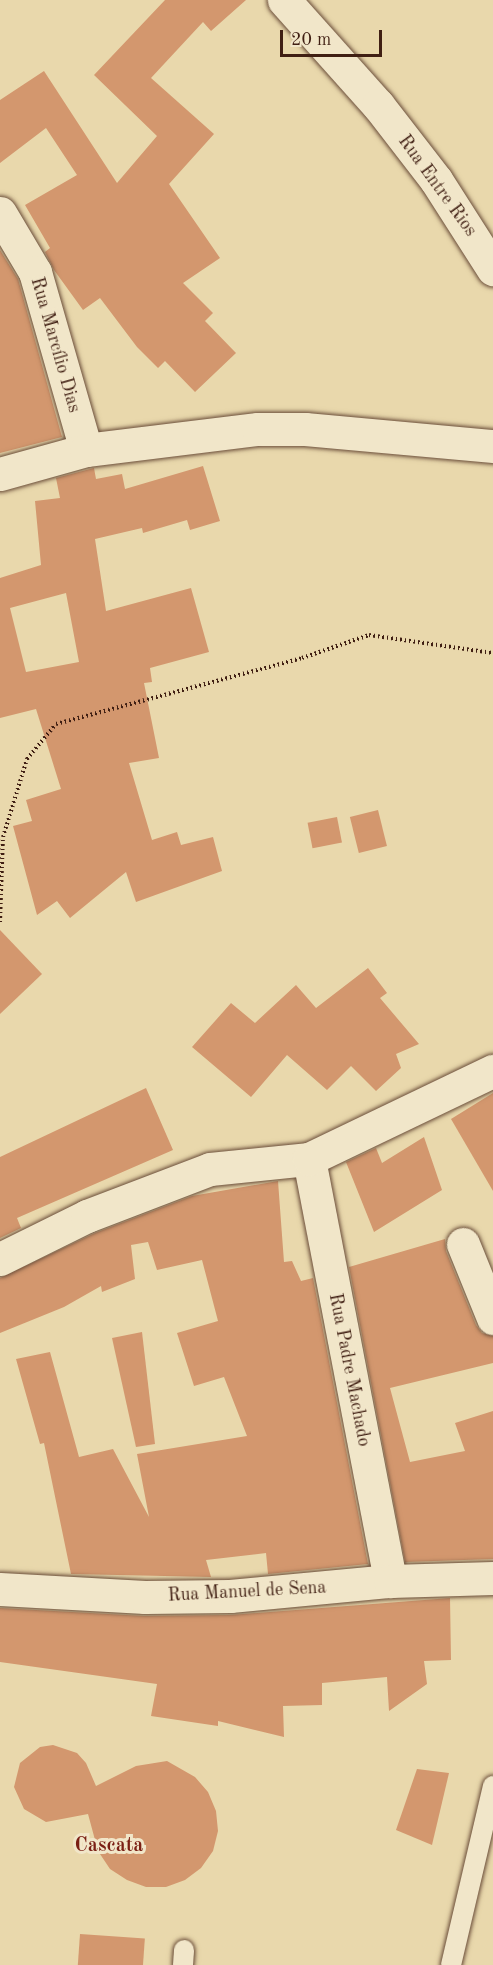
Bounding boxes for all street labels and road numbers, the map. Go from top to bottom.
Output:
street label: Rua Entre Rios [393,131,481,241]
street label: Rua Marcílio Dias [25,275,85,415]
street label: Rua Padre Machado [324,1292,374,1448]
street label: Rua Manuel de Sena [167,1577,327,1607]

